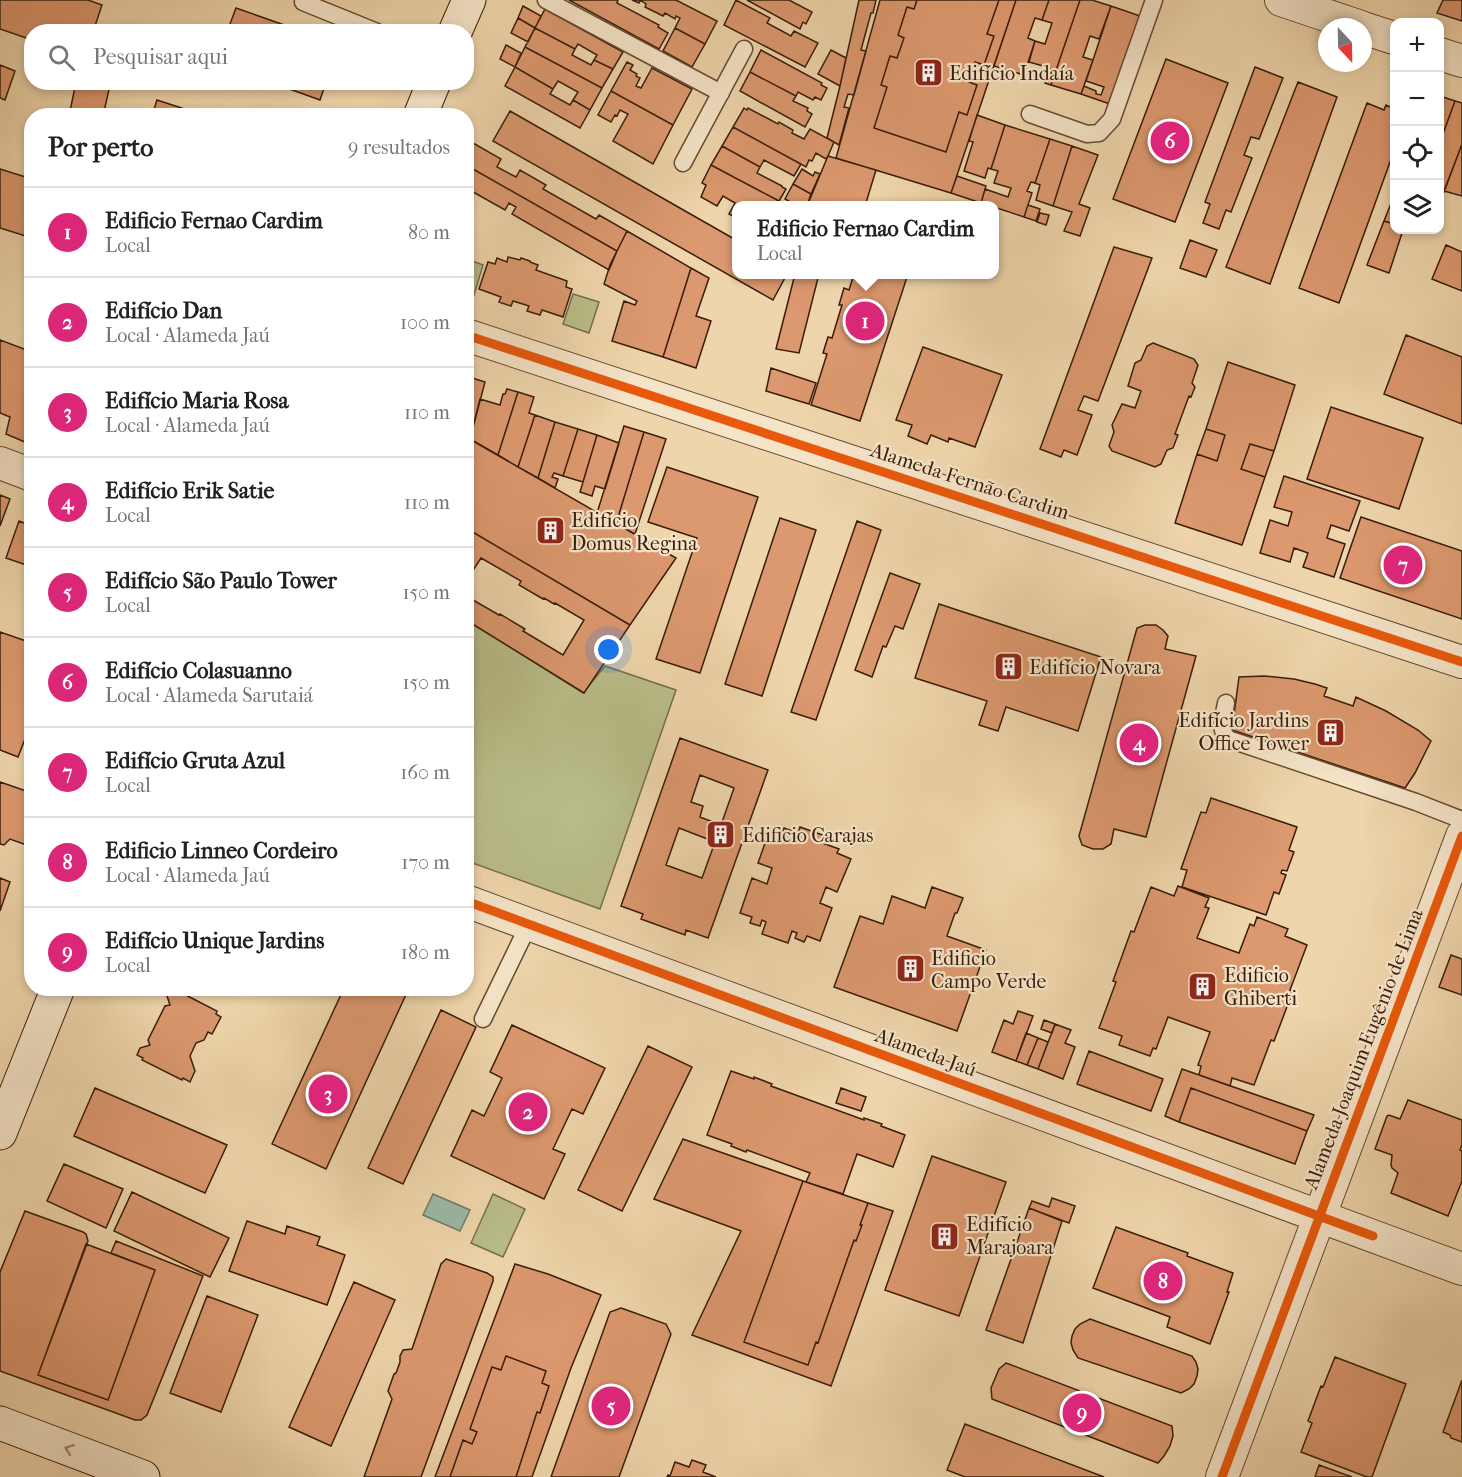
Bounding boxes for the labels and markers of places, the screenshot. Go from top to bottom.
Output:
building icon: Edifício Indaía [912,57,944,89]
place label: Edifício Indaía [949,62,1075,85]
pin: 6 [1150,118,1190,164]
pin: 1 [846,298,884,344]
place label: Edifício Domus Regina [571,509,698,555]
building icon: Edifício Domus Regina [534,515,566,547]
pin: 7 [1384,542,1422,588]
building icon: Edifício Novara [992,651,1024,683]
place label: Edifício Novara [1029,656,1162,679]
place label: Edifício Jardins Office Tower [1178,709,1309,755]
building icon: Edifício Jardins Office Tower [1314,716,1346,748]
pin: 4 [1120,720,1158,766]
building icon: Edificio Carajas [705,819,737,851]
place label: Edificio Carajas [742,824,873,847]
place label: Edificio Campo Verde [931,947,1047,993]
building icon: Edificio Campo Verde [894,953,926,985]
place label: Edificio Ghiberti [1224,964,1297,1010]
building icon: Edificio Ghiberti [1187,970,1219,1002]
pin: 3 [308,1072,348,1116]
pin: 2 [508,1090,548,1134]
place label: Edifício Marajoara [966,1213,1054,1259]
building icon: Edifício Marajoara [929,1220,961,1252]
pin: 8 [1144,1258,1182,1304]
pin: 5 [592,1384,630,1428]
pin: 9 [1062,1390,1102,1436]

